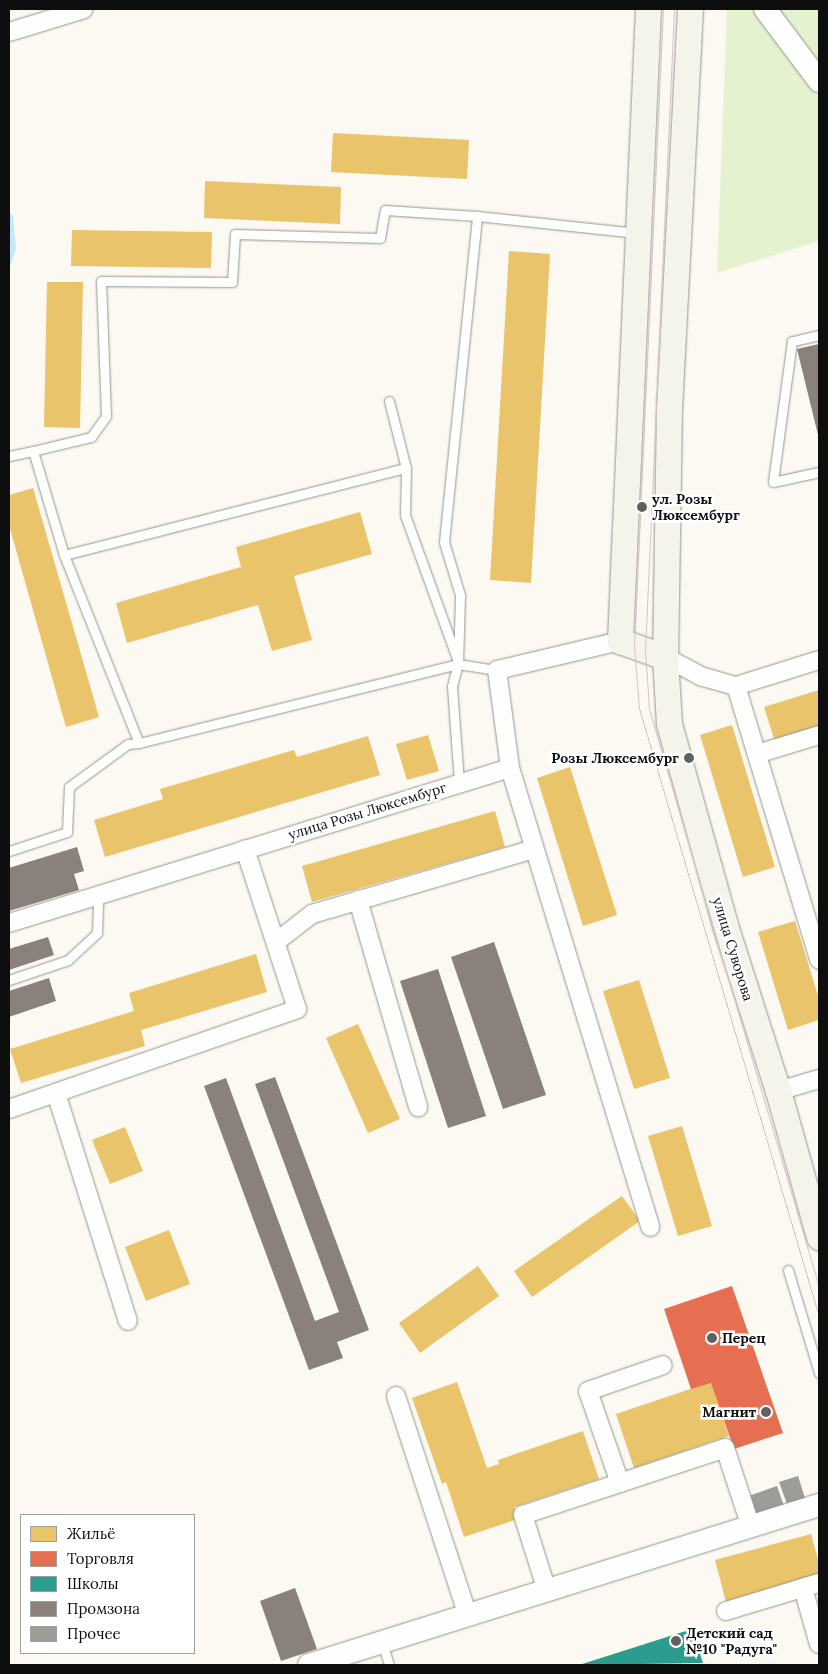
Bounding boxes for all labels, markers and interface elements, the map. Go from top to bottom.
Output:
place label: ул. Розы Люксембург [652,491,740,524]
marker: ул. Розы Люксембург [636,501,648,513]
place label: Розы Люксембург [551,750,679,766]
marker: Розы Люксембург [683,752,695,764]
street label: улица Розы Люксембург [286,779,448,843]
street label: улица Суворова [709,895,757,1003]
place label: Перец [722,1330,766,1346]
marker: Перец [706,1332,718,1344]
place label: Магнит [702,1404,756,1420]
marker: Магнит [760,1406,772,1418]
legend [20,1514,195,1654]
text: Жильё [67,1524,115,1543]
text: Торговля [67,1549,134,1568]
text: Школы [67,1574,119,1593]
text: Промзона [67,1599,140,1618]
text: Прочее [67,1624,121,1643]
place label: Детский сад №10 "Радуга" [686,1625,777,1658]
marker: Детский сад №10 "Радуга" [670,1635,682,1647]

